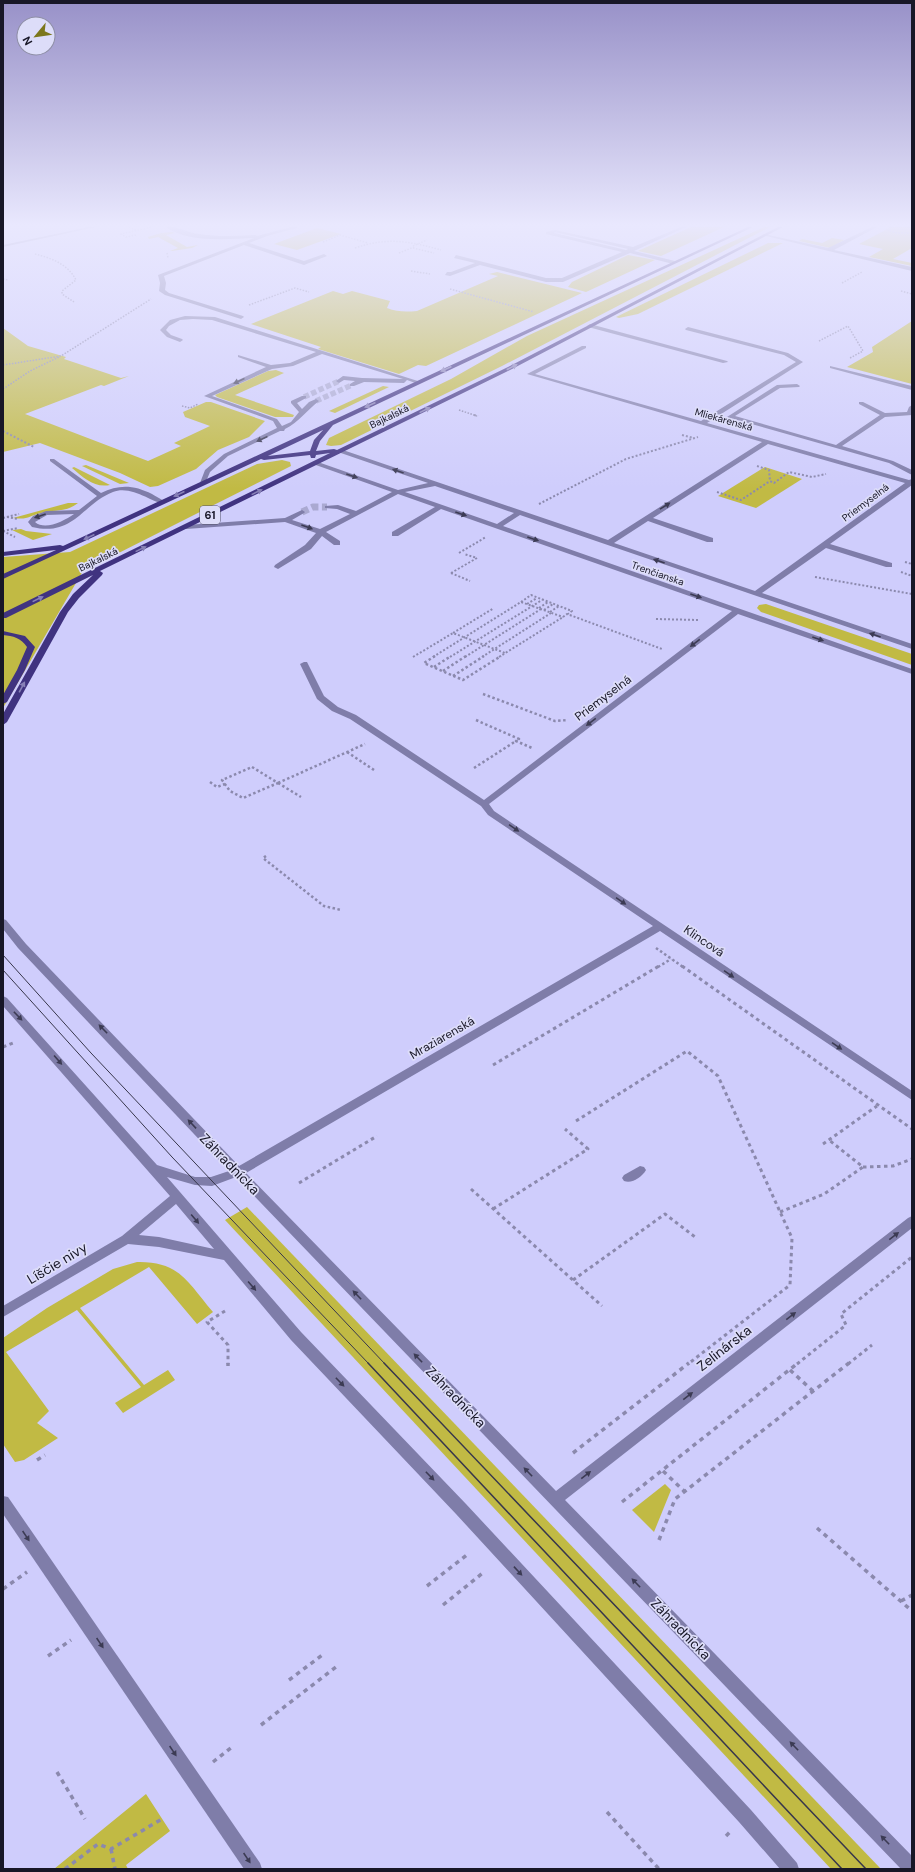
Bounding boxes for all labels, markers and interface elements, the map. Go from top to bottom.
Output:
north arrow [16,16,56,56]
text: N [19,34,35,48]
one-way arrow [506,363,518,370]
one-way arrow [440,366,452,372]
one-way arrow [233,378,244,384]
street label: Bajkalská [367,401,411,432]
one-way arrow [364,402,376,408]
street label: Mliekárenská [693,405,754,434]
one-way arrow [419,406,431,413]
one-way arrow [256,436,268,442]
one-way arrow [392,468,404,474]
one-way arrow [346,473,358,479]
street label: Priemyselná [839,480,891,524]
one-way arrow [252,489,263,495]
one-way arrow [173,491,185,497]
one-way arrow [659,503,671,510]
road number: 61 [200,506,220,524]
one-way arrow [456,512,468,518]
one-way arrow [34,513,46,519]
one-way arrow [302,525,314,531]
one-way arrow [83,534,94,540]
one-way arrow [528,537,540,543]
street label: Bajkalská [76,544,120,575]
one-way arrow [135,546,146,552]
one-way arrow [653,557,665,563]
street label: Trenčianska [630,558,686,589]
one-way arrow [690,594,702,600]
one-way arrow [32,596,44,602]
one-way arrow [869,631,881,637]
one-way arrow [813,637,825,643]
one-way arrow [689,639,700,647]
street label: Priemyselná [571,671,635,725]
one-way arrow [18,682,25,693]
one-way arrow [586,718,597,726]
one-way arrow [508,825,520,832]
one-way arrow [616,897,627,905]
street label: Klincová [681,922,727,960]
one-way arrow [724,970,735,978]
one-way arrow [13,1011,22,1021]
street label: Mraziarenská [407,1013,477,1063]
one-way arrow [98,1024,107,1034]
one-way arrow [832,1042,843,1050]
one-way arrow [54,1055,63,1065]
one-way arrow [187,1119,196,1129]
street label: Záhradnícka [196,1129,264,1199]
one-way arrow [191,1214,200,1225]
one-way arrow [888,1231,899,1240]
street label: Líščie nivy [24,1238,91,1288]
one-way arrow [248,1281,257,1291]
one-way arrow [353,1290,362,1300]
one-way arrow [786,1311,797,1320]
street label: Zelinárska [693,1321,755,1375]
one-way arrow [413,1353,423,1363]
street label: Záhradnícka [422,1362,490,1432]
one-way arrow [335,1377,345,1387]
one-way arrow [683,1391,694,1400]
one-way arrow [523,1467,533,1477]
one-way arrow [425,1471,434,1481]
one-way arrow [580,1471,591,1480]
one-way arrow [22,1531,30,1541]
one-way arrow [514,1566,523,1576]
one-way arrow [632,1578,641,1587]
street label: Záhradnícka [647,1594,715,1664]
one-way arrow [96,1638,104,1649]
one-way arrow [789,1741,799,1751]
one-way arrow [169,1746,177,1756]
one-way arrow [880,1835,890,1845]
one-way arrow [243,1853,251,1863]

